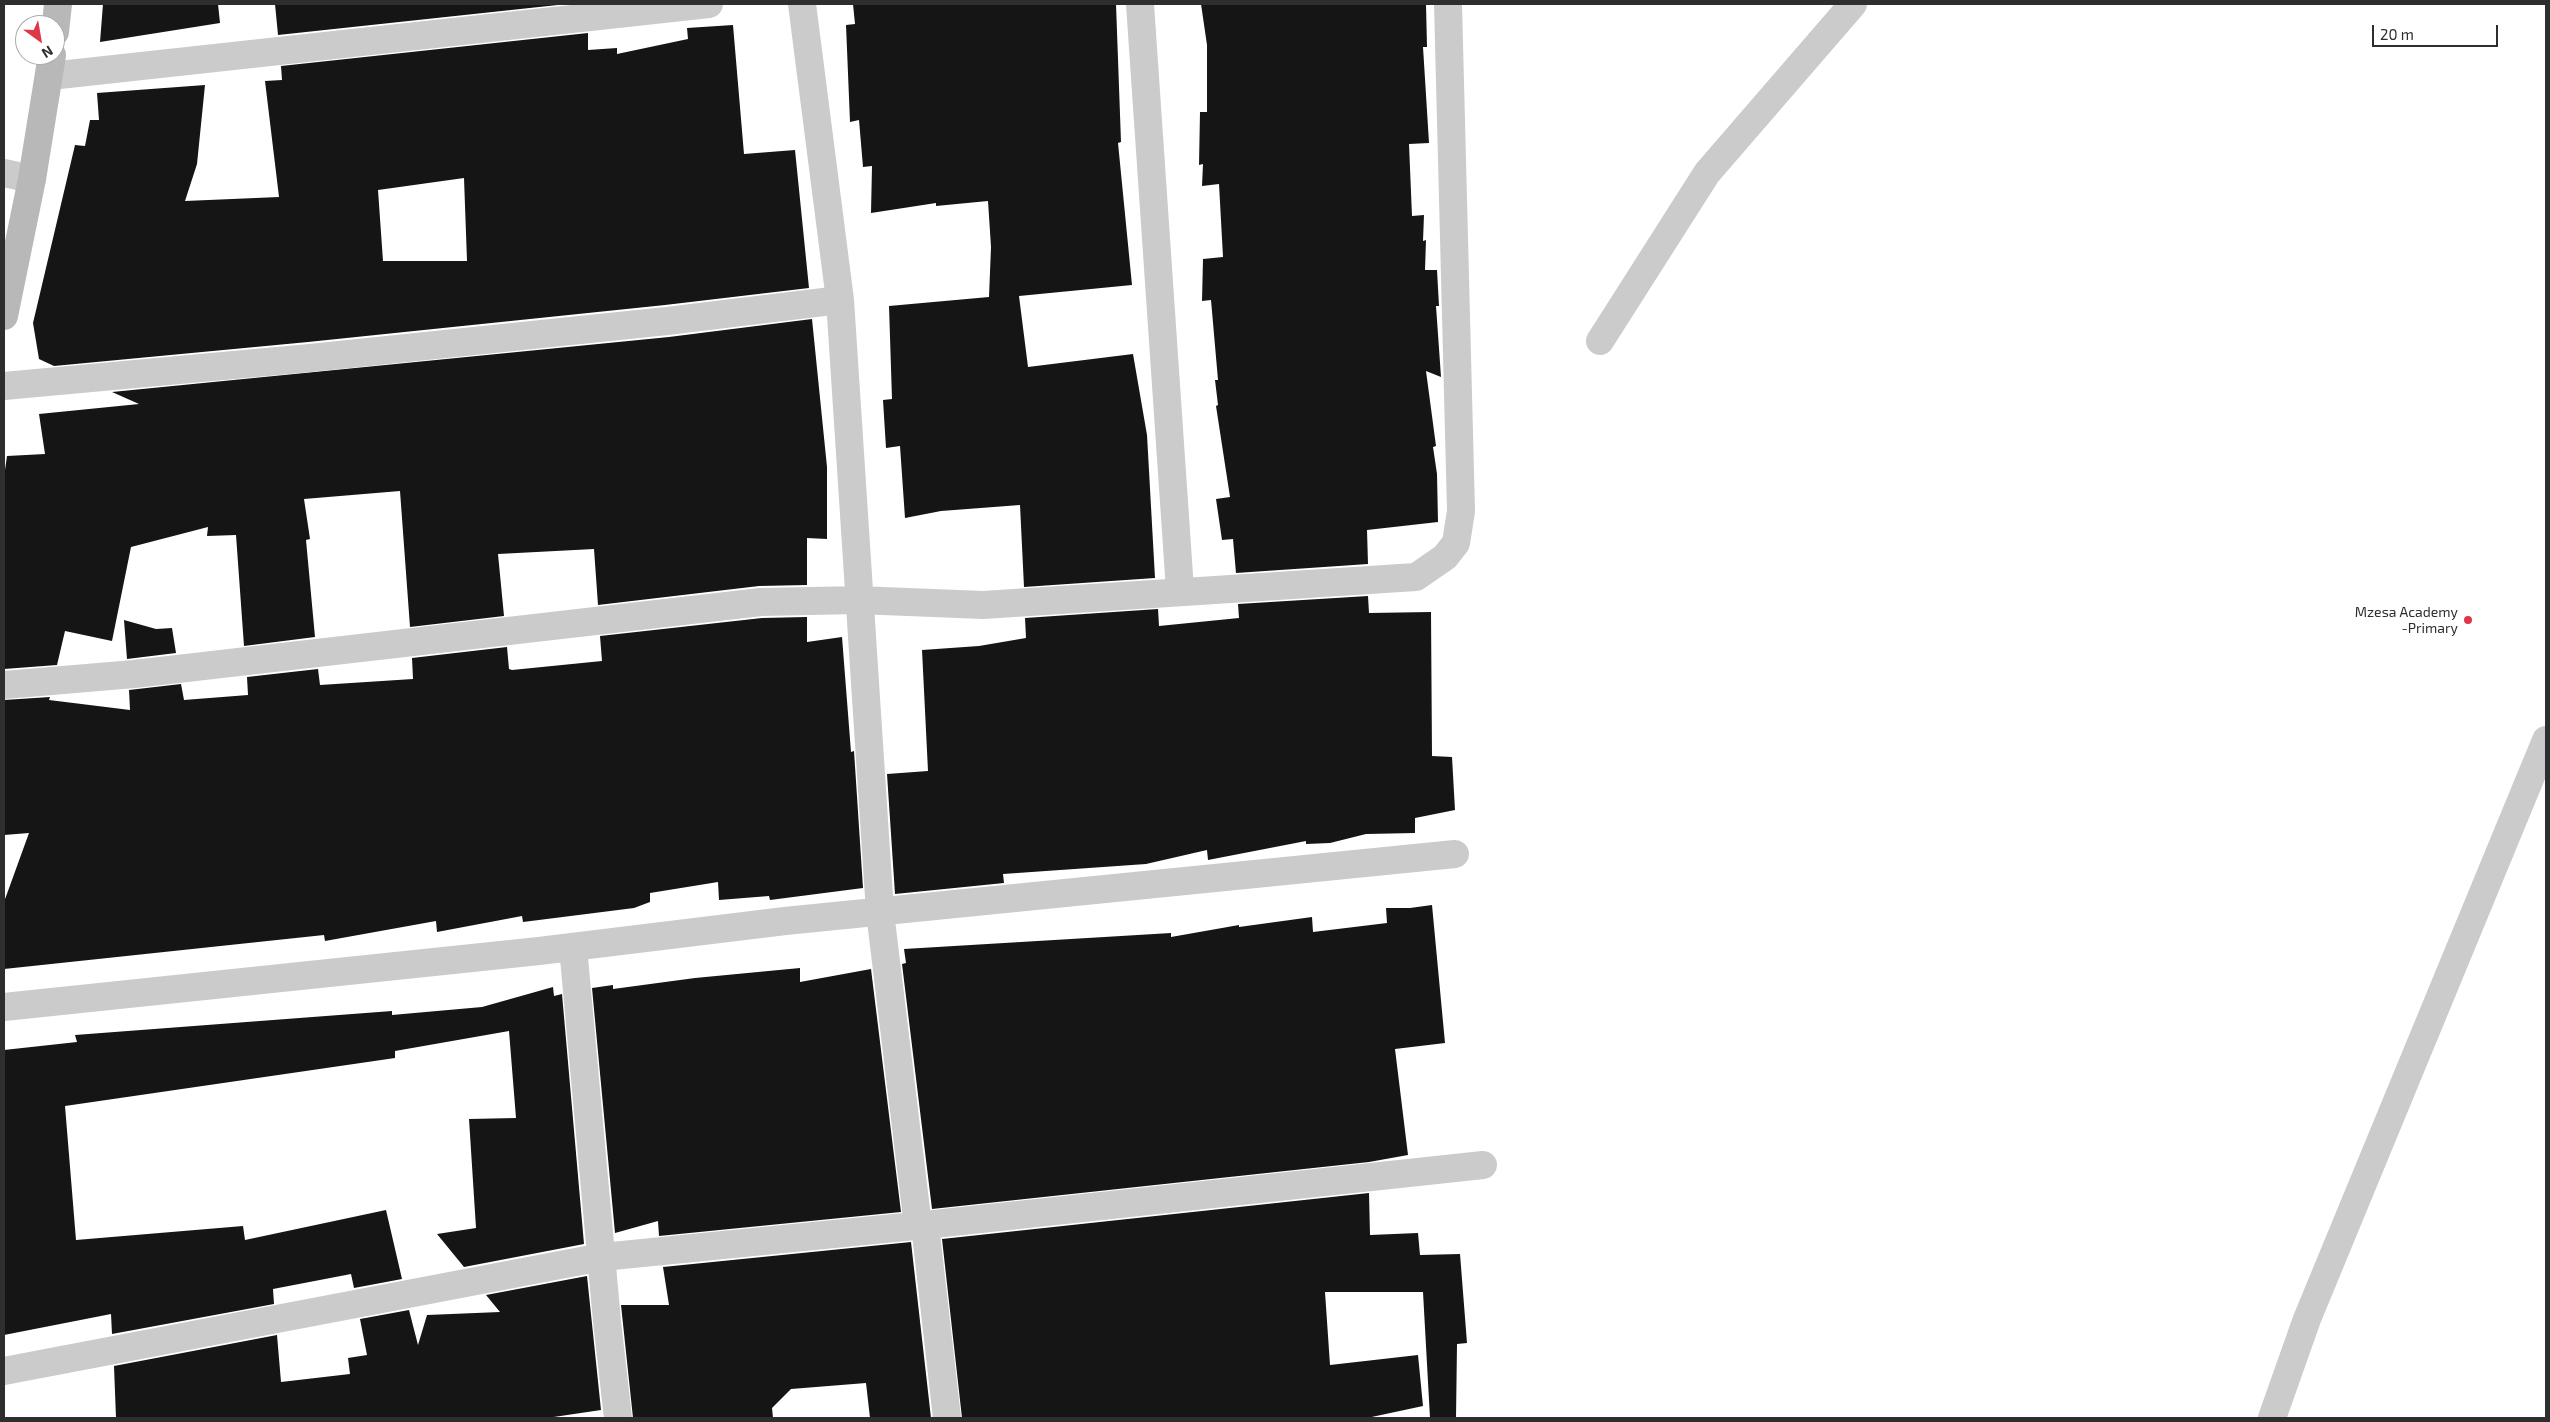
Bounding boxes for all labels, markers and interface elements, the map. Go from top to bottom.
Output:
north arrow [15,15,65,65]
scale bar [2375,15,2501,47]
text: 20 m [2380,25,2414,43]
text: N [39,42,56,62]
place label: Mzesa Academy -Primary [2355,604,2458,636]
marker: Mzesa Academy -Primary [2462,614,2474,626]

